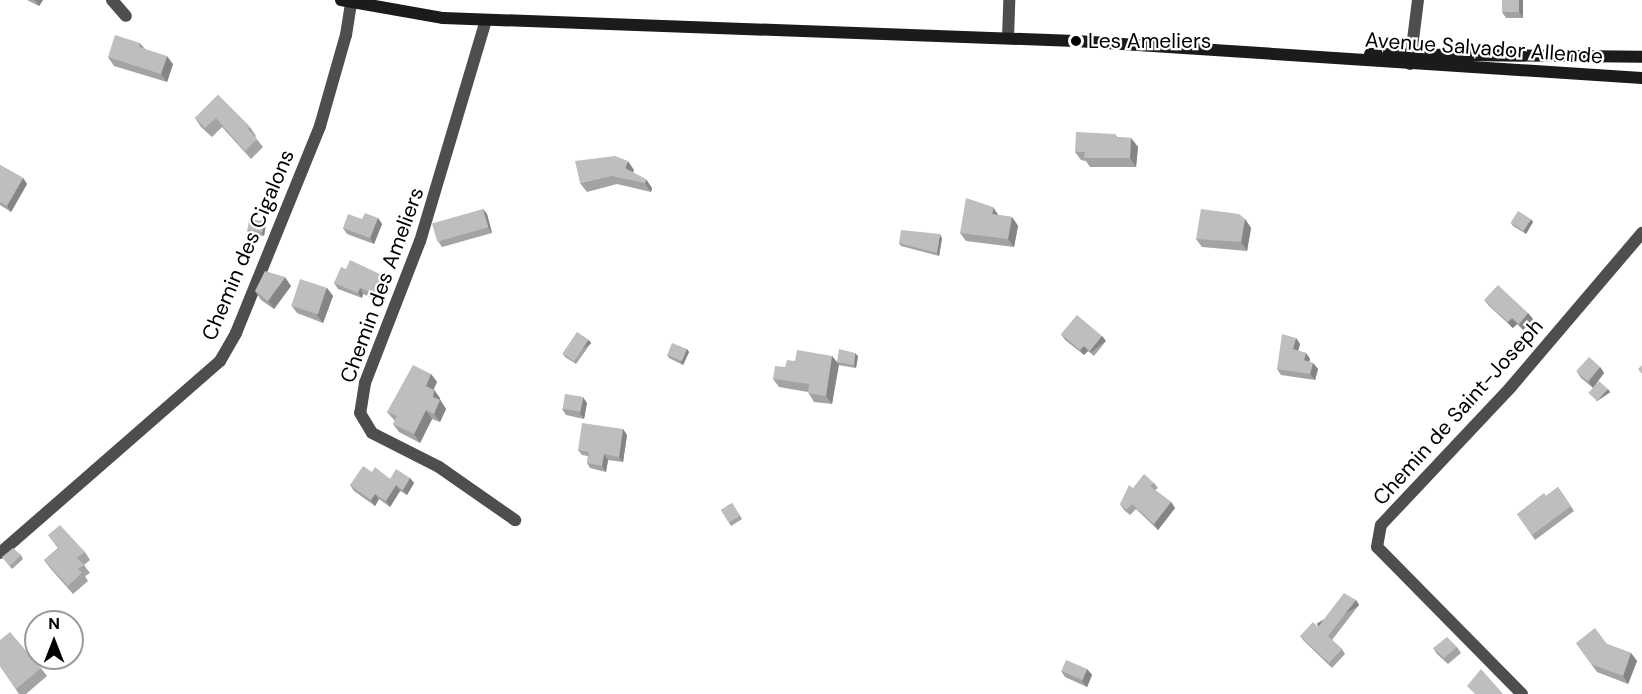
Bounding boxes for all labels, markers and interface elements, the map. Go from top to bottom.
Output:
street label: Avenue Salvador Allende [1364,27,1604,69]
place label: Les Ameliers [1088,28,1211,54]
marker: Les Ameliers [1069,34,1083,48]
street label: Chemin des Cigalons [196,146,300,344]
street label: Chemin des Ameliers [335,184,429,386]
street label: Chemin de Saint-Joseph [1368,314,1548,510]
north arrow [24,610,84,670]
text: N [48,613,60,634]

